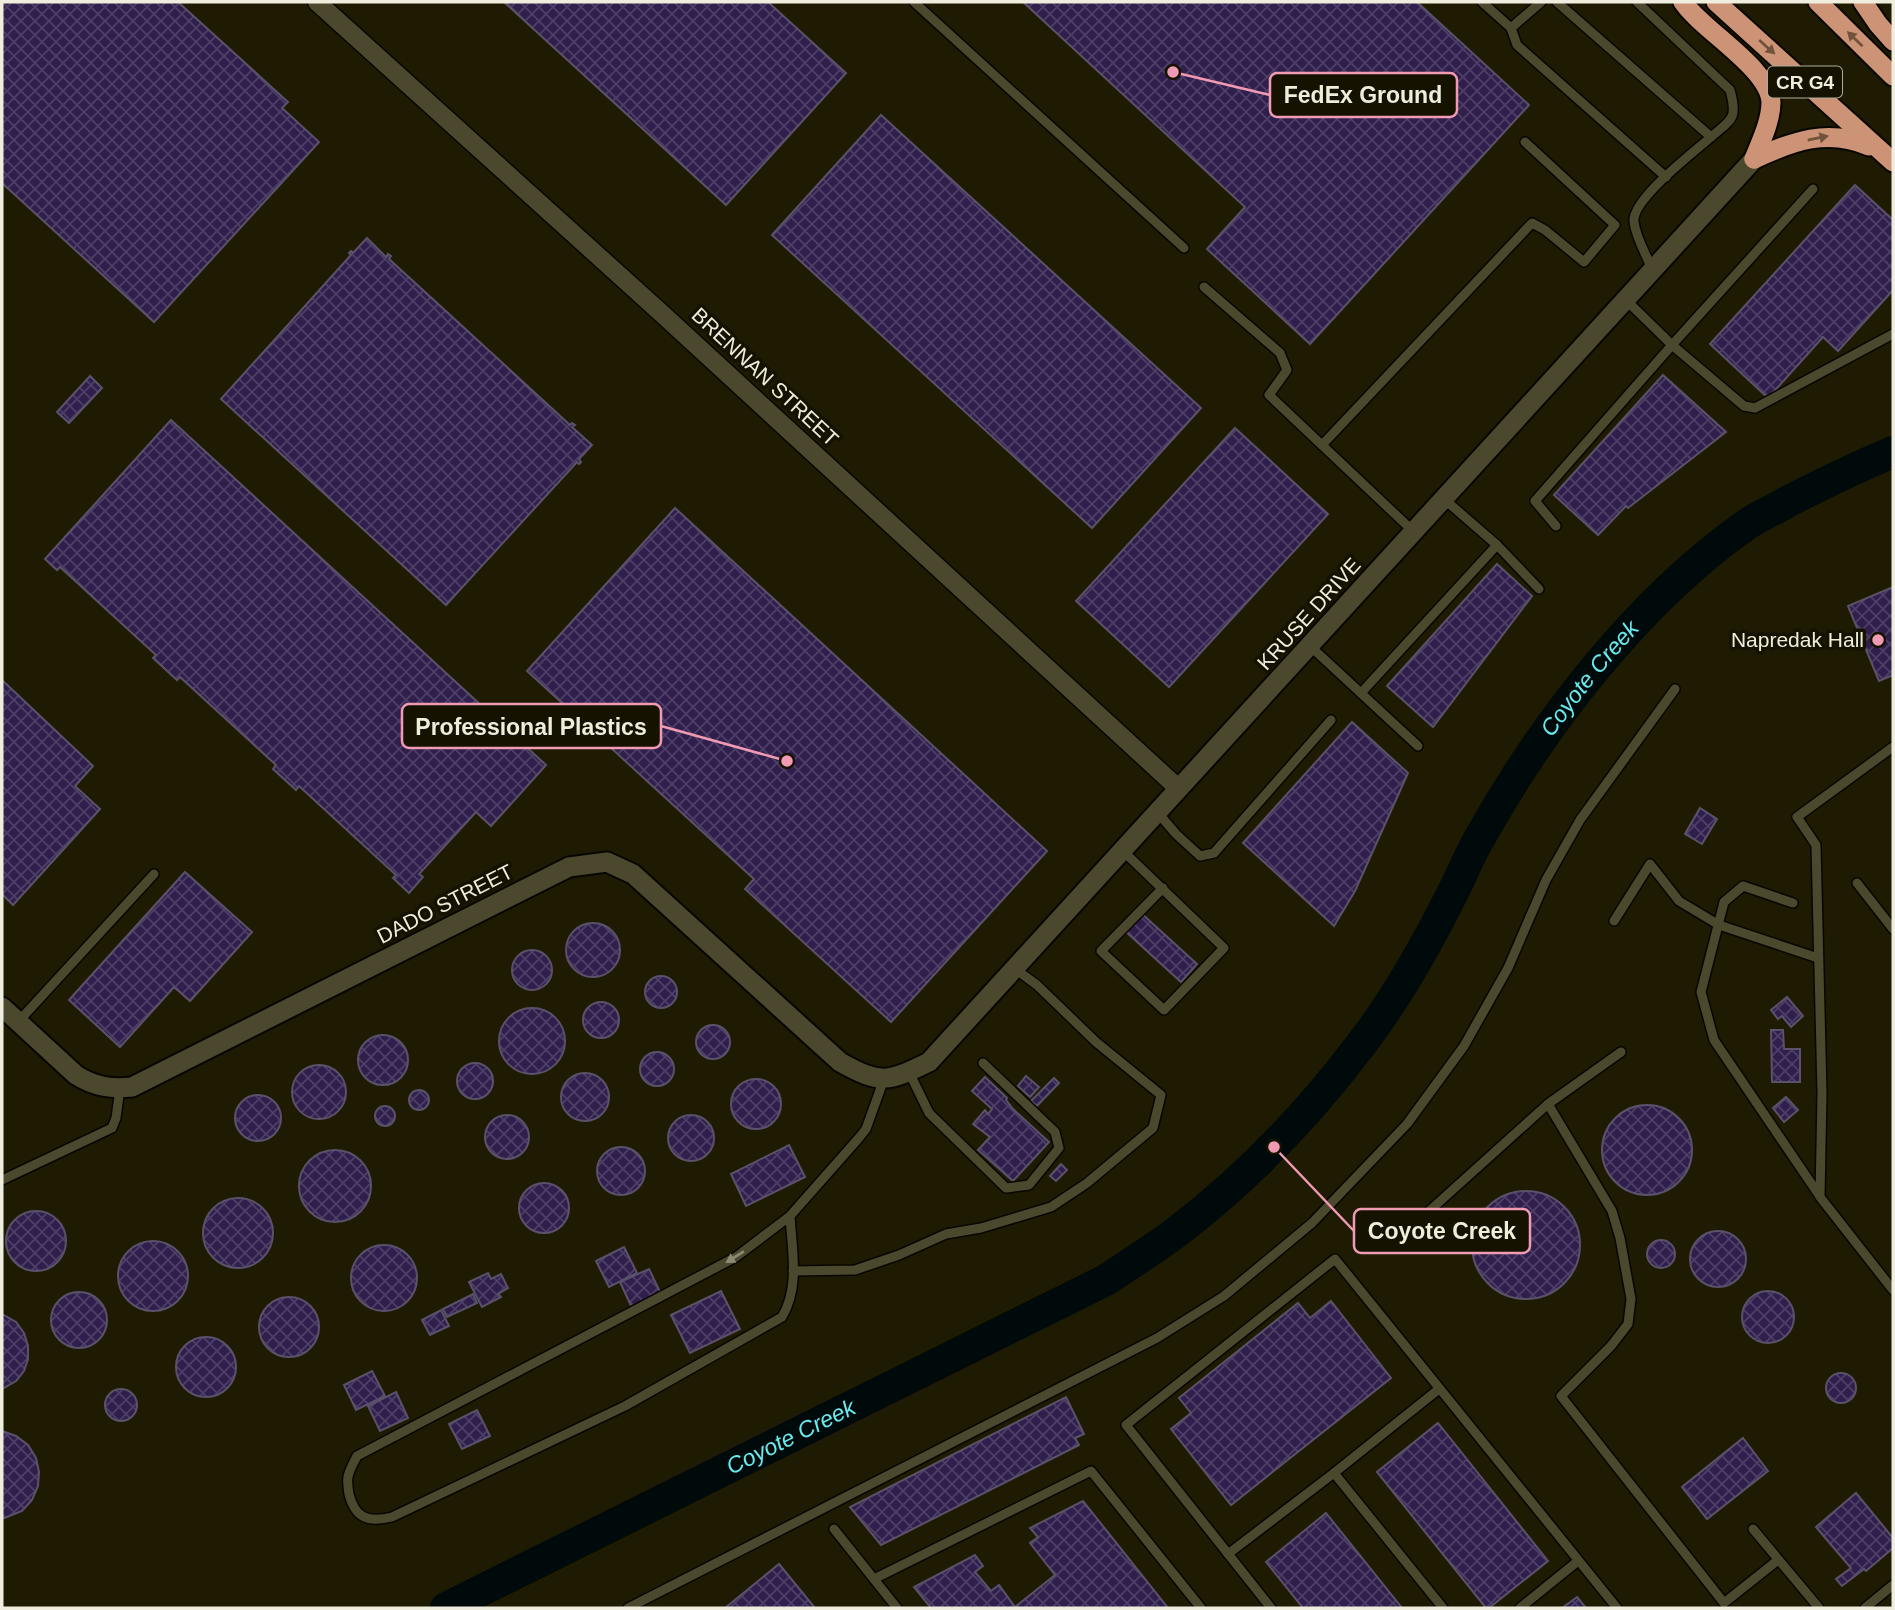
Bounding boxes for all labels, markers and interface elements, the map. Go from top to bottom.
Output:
one-way arrow [1847,30,1864,47]
one-way arrow [1758,39,1775,54]
road number: CR G4 [1768,66,1842,97]
callout: FedEx Ground [1270,73,1457,117]
text: FedEx Ground [1284,82,1442,108]
one-way arrow [1807,132,1829,143]
street label: BRENNAN STREET [688,303,843,450]
street label: KRUSE DRIVE [1252,553,1365,674]
water label: Coyote Creek [1535,614,1645,741]
place label: Napredak Hall [1731,628,1864,651]
marker: Napredak Hall [1870,632,1886,648]
callout: Professional Plastics [402,704,661,748]
text: Professional Plastics [415,714,647,740]
street label: DADO STREET [373,859,517,948]
callout: Coyote Creek [1354,1209,1530,1253]
text: Coyote Creek [1368,1218,1516,1244]
one-way arrow [725,1250,745,1263]
water label: Coyote Creek [722,1393,861,1480]

